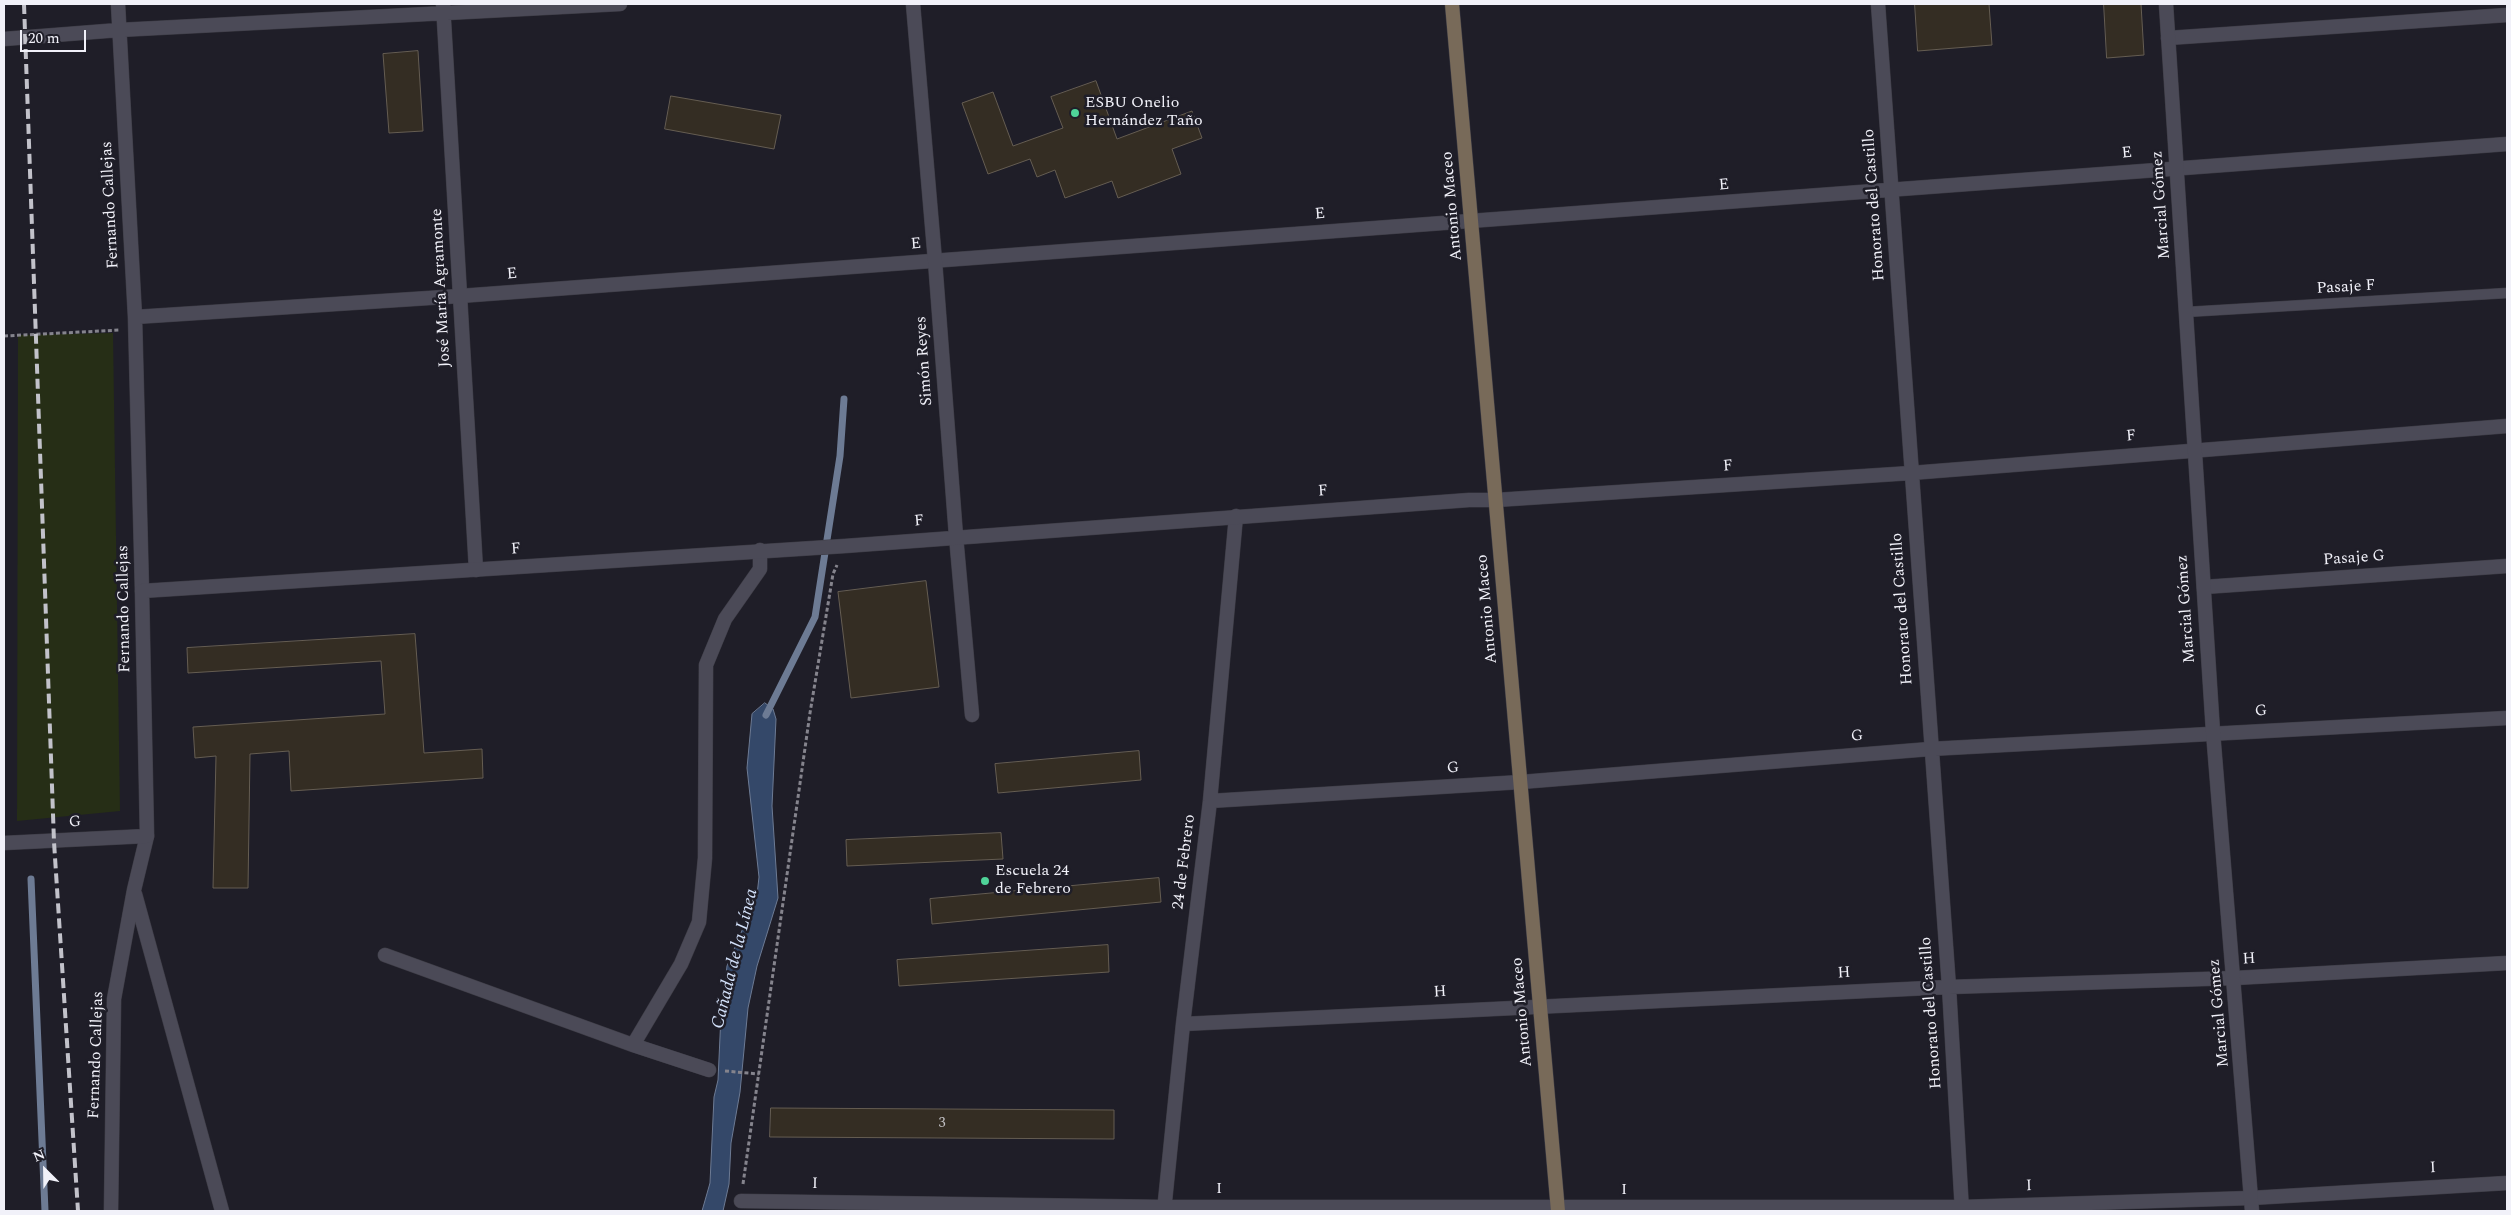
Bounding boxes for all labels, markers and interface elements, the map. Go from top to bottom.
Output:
scale bar [22,20,89,52]
text: 20 m [28,27,60,50]
place label: ESBU Onelio Hernández Taño [1085,94,1203,132]
marker: ESBU Onelio Hernández Taño [1069,107,1081,119]
street label: Honorato del Castillo [1860,128,1890,282]
street label: Fernando Callejas [98,141,124,269]
street label: E [2121,144,2133,164]
street label: Marcial Gómez [2149,150,2175,260]
street label: Antonio Maceo [1439,151,1467,261]
street label: E [1718,176,1730,196]
street label: E [1314,205,1326,225]
street label: José María Agramonte [428,208,456,368]
street label: E [910,235,922,255]
street label: E [506,265,518,285]
street label: Pasaje F [2316,277,2376,299]
street label: Simón Reyes [912,316,938,406]
street label: F [2125,427,2137,447]
street label: F [1722,457,1734,477]
street label: F [1317,482,1329,502]
street label: F [913,512,925,532]
street label: Honorato del Castillo [1888,532,1918,686]
street label: F [510,540,522,560]
street label: Fernando Callejas [114,545,136,673]
street label: Pasaje G [2323,547,2385,571]
street label: Antonio Maceo [1474,554,1502,664]
street label: Marcial Gómez [2174,554,2200,664]
street label: G [2254,702,2268,722]
street label: G [1850,727,1864,747]
street label: G [1446,759,1460,779]
street label: G [68,813,82,833]
street label: 24 de Febrero [1170,813,1200,911]
place label: Escuela 24 de Febrero [995,862,1071,900]
marker: Escuela 24 de Febrero [979,875,991,887]
water label: Cañada de la Línea [708,887,764,1031]
street label: Honorato del Castillo [1917,936,1947,1090]
street label: H [2242,950,2256,970]
street label: Antonio Maceo [1509,957,1537,1067]
street label: Marcial Gómez [2206,958,2234,1068]
street label: H [1837,964,1851,984]
street label: H [1433,983,1447,1003]
street label: Fernando Callejas [85,991,109,1119]
house number: 3 [939,1116,945,1132]
text: N [30,1144,48,1168]
north arrow [20,1145,70,1195]
street label: I [2429,1159,2437,1179]
street label: I [812,1175,818,1195]
street label: I [2026,1177,2032,1197]
street label: I [1216,1180,1222,1200]
street label: I [1621,1181,1627,1201]

